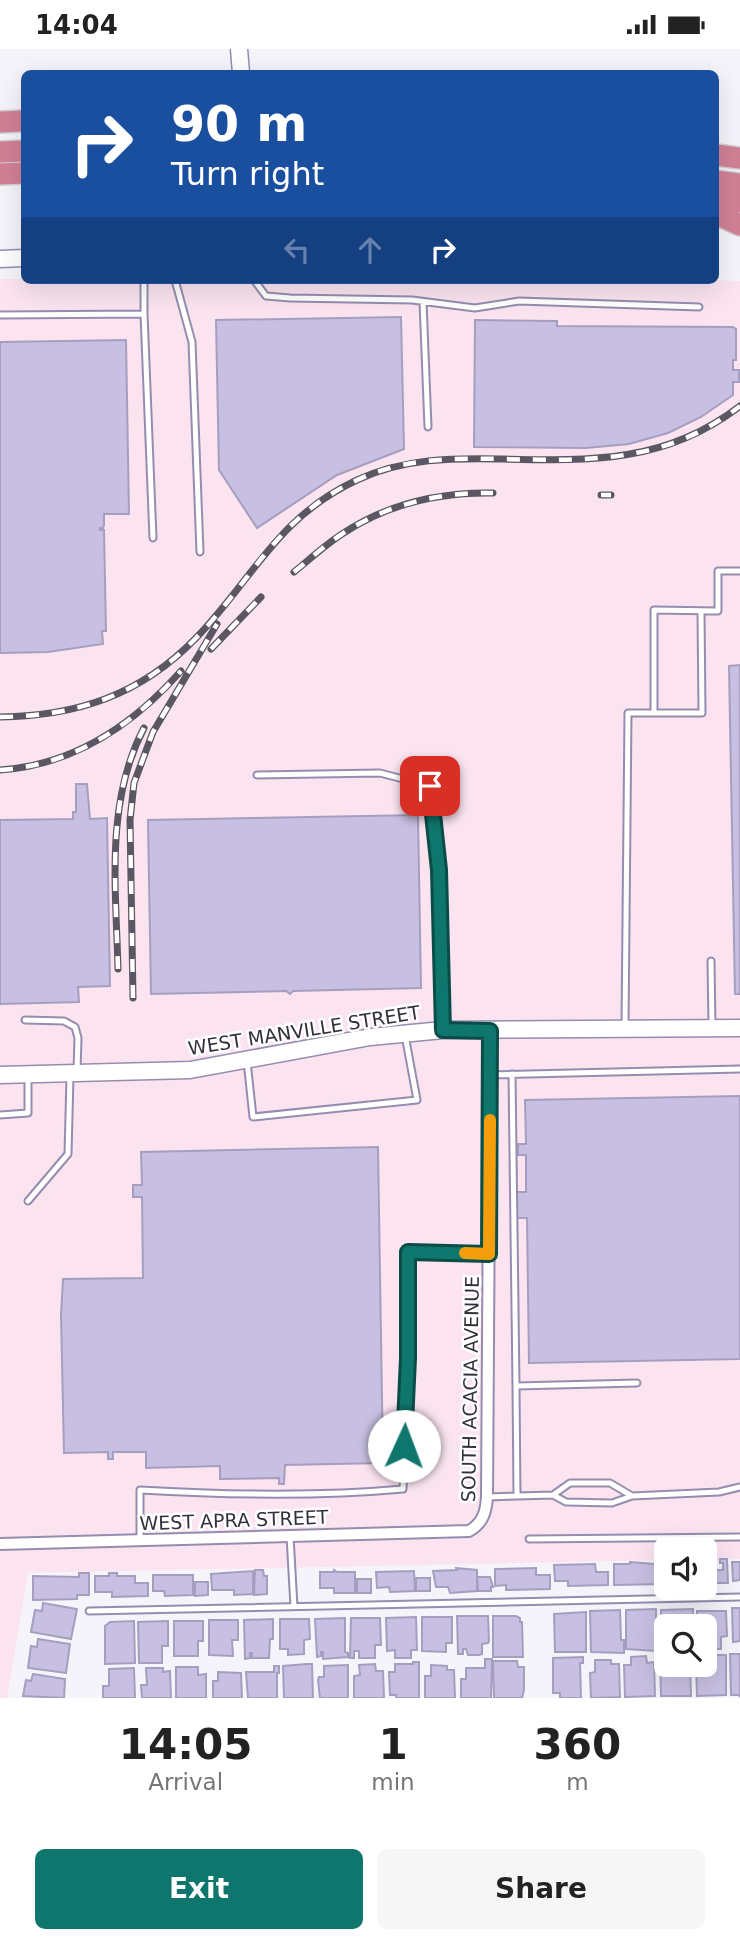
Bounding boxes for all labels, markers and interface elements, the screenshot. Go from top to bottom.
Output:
text: 14:04 [35,10,118,40]
text: 90 m [171,96,307,153]
icon: right [56,98,147,189]
text: Turn right [171,155,324,193]
icon: left [278,231,316,269]
icon: ahead [351,231,389,269]
icon: right [424,231,462,269]
pin [400,756,460,816]
icon: arrive [411,767,449,805]
street label: WEST MANVILLE STREET [187,1001,422,1059]
street label: SOUTH ACACIA AVENUE [457,1276,483,1502]
position arrow [367,1409,441,1483]
street label: WEST APRA STREET [139,1506,329,1534]
map controls [654,1537,717,1677]
button: sound [654,1537,717,1600]
button: search [654,1614,717,1677]
text: 14:05 [119,1720,253,1769]
text: 1 [378,1720,408,1769]
text: 360 [534,1720,621,1769]
text: Arrival [148,1769,223,1795]
text: min [371,1769,415,1795]
text: m [566,1769,589,1795]
button: Exit [35,1849,363,1929]
button: Share [377,1849,705,1929]

